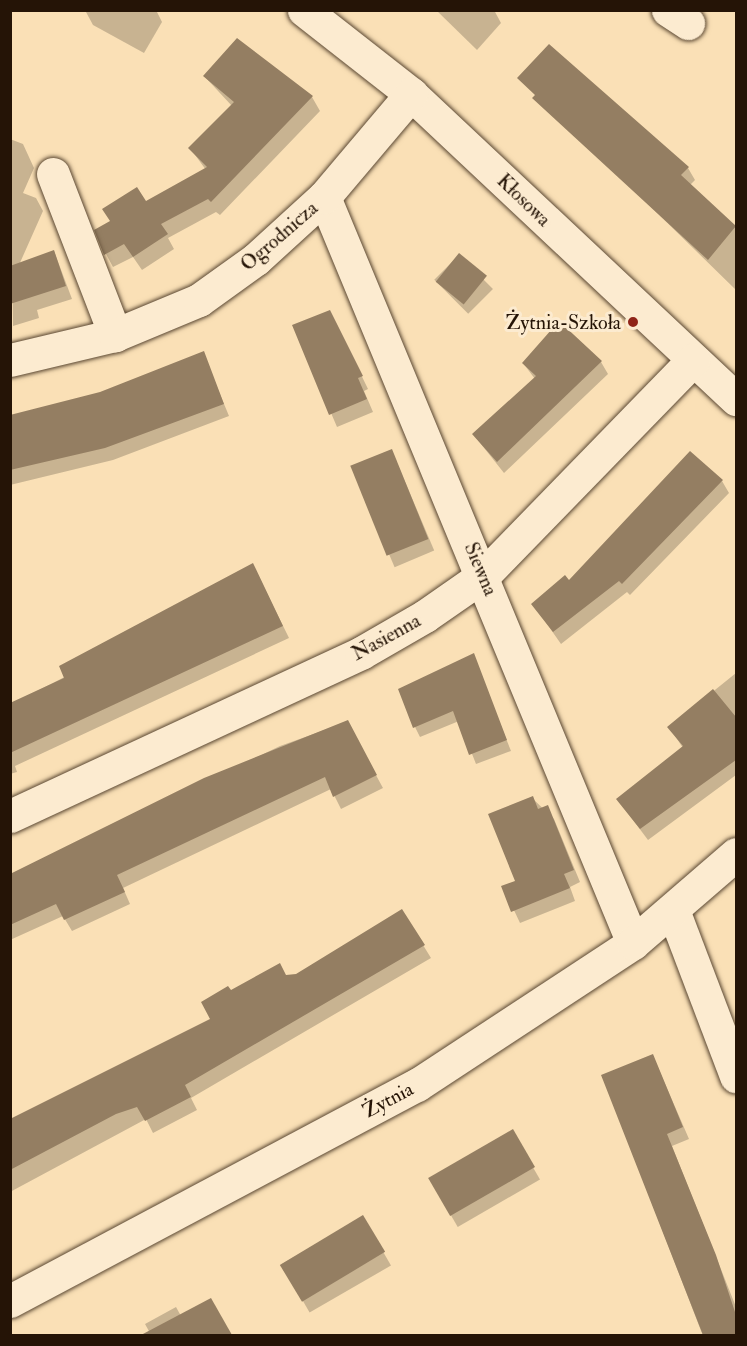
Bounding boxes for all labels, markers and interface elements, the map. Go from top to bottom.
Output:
street label: Kłosowa [492,169,556,231]
street label: Ogrodnicza [235,196,323,276]
place label: Żytnia-Szkoła [506,310,621,334]
marker: Żytnia-Szkoła [626,315,640,329]
street label: Siewna [459,539,503,599]
street label: Nasienna [347,608,425,666]
street label: Żytnia [359,1077,417,1123]

